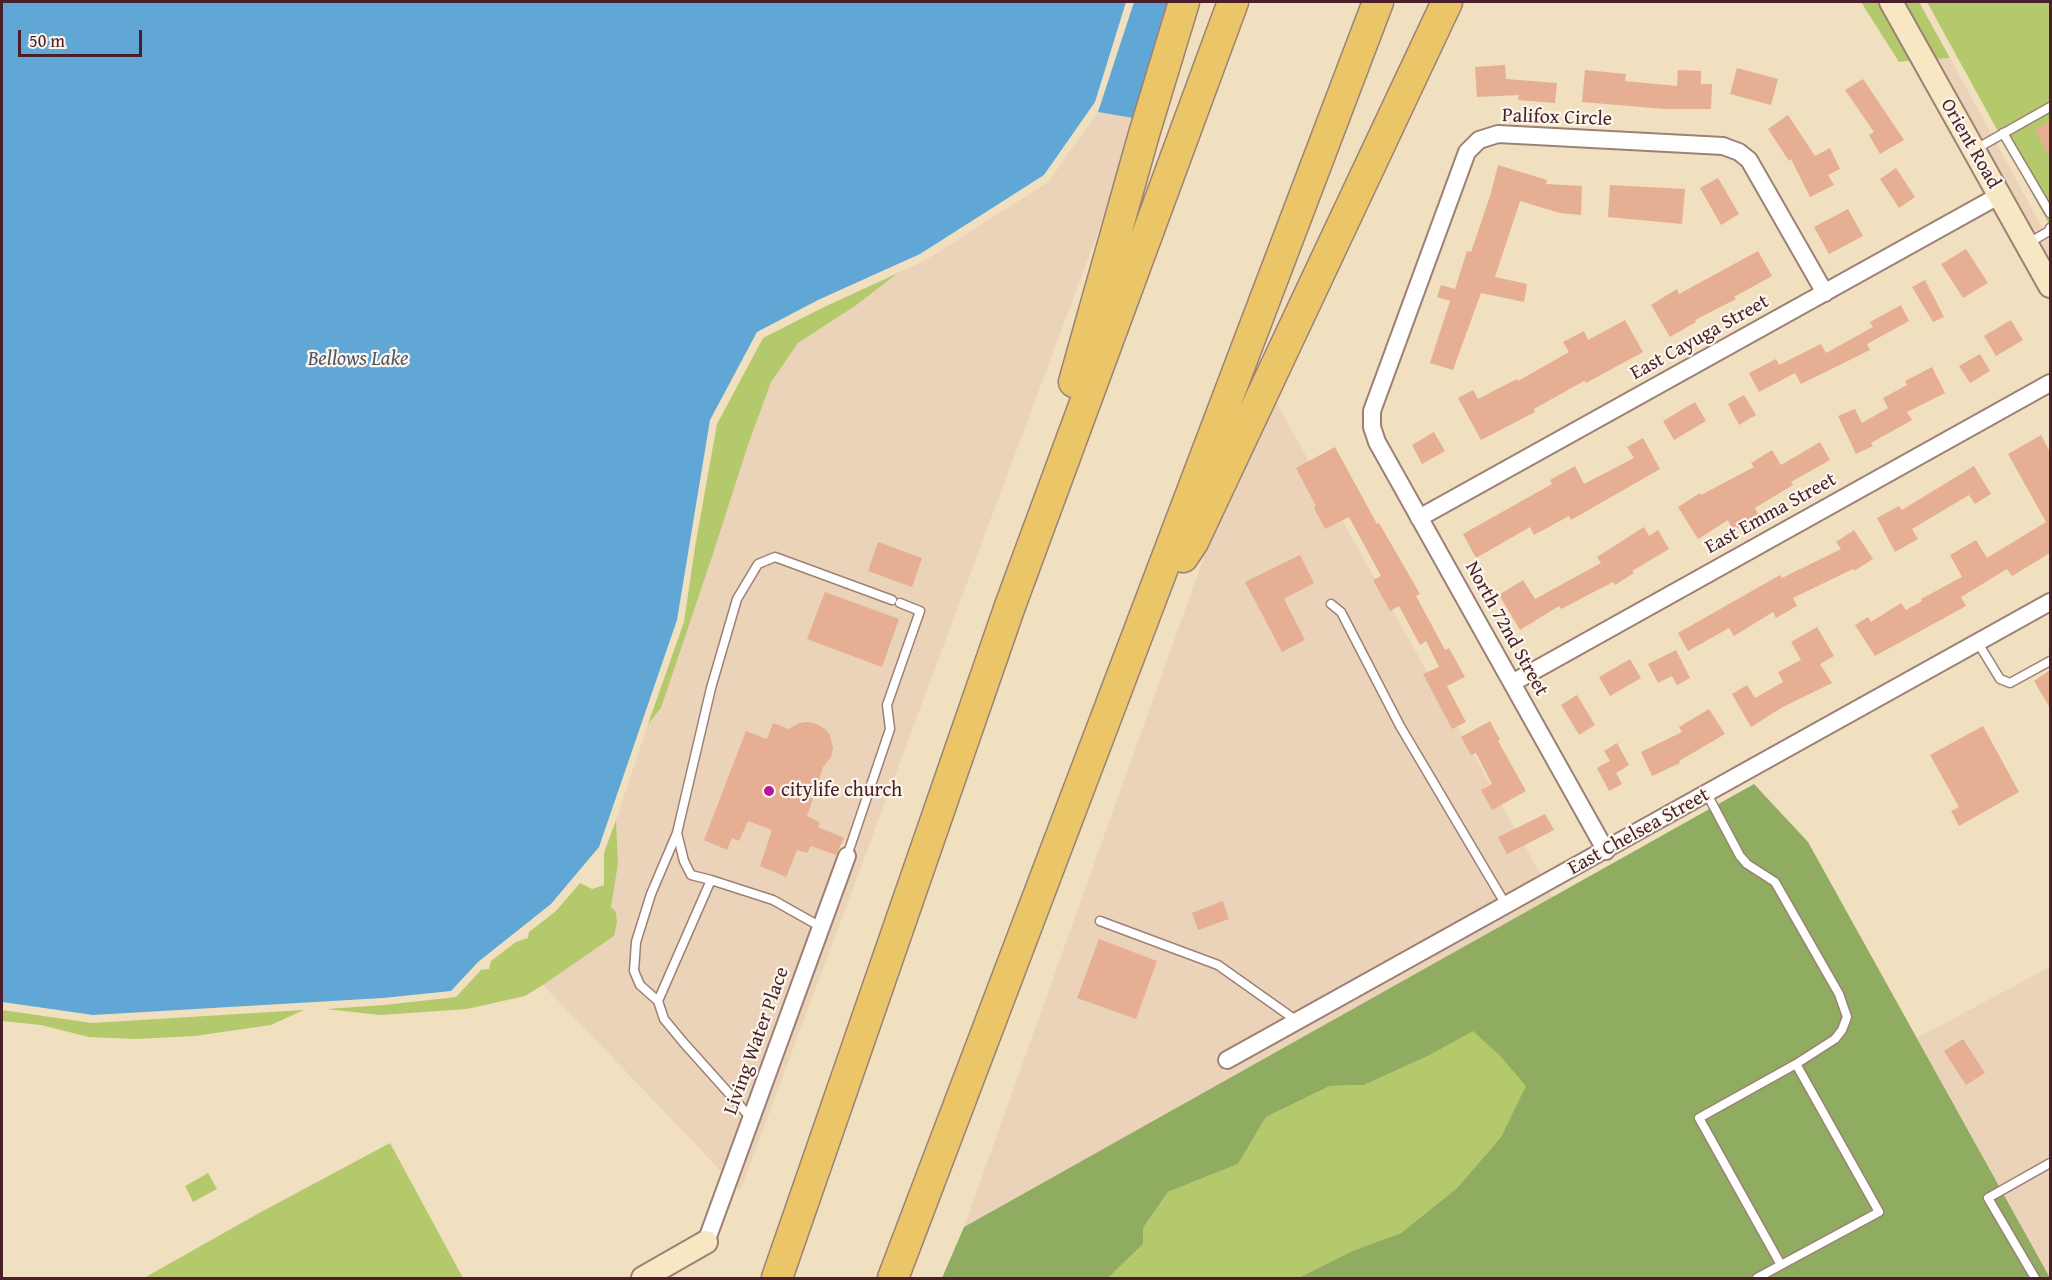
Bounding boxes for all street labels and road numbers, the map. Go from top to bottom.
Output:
street label: Orient Road [1935,95,2005,193]
street label: Palifox Circle [1501,104,1613,132]
street label: East Cayuga Street [1627,290,1773,386]
street label: East Emma Street [1701,468,1841,560]
street label: North 72nd Street [1459,557,1553,701]
street label: East Chelsea Street [1564,783,1714,881]
street label: Living Water Place [719,964,795,1118]

